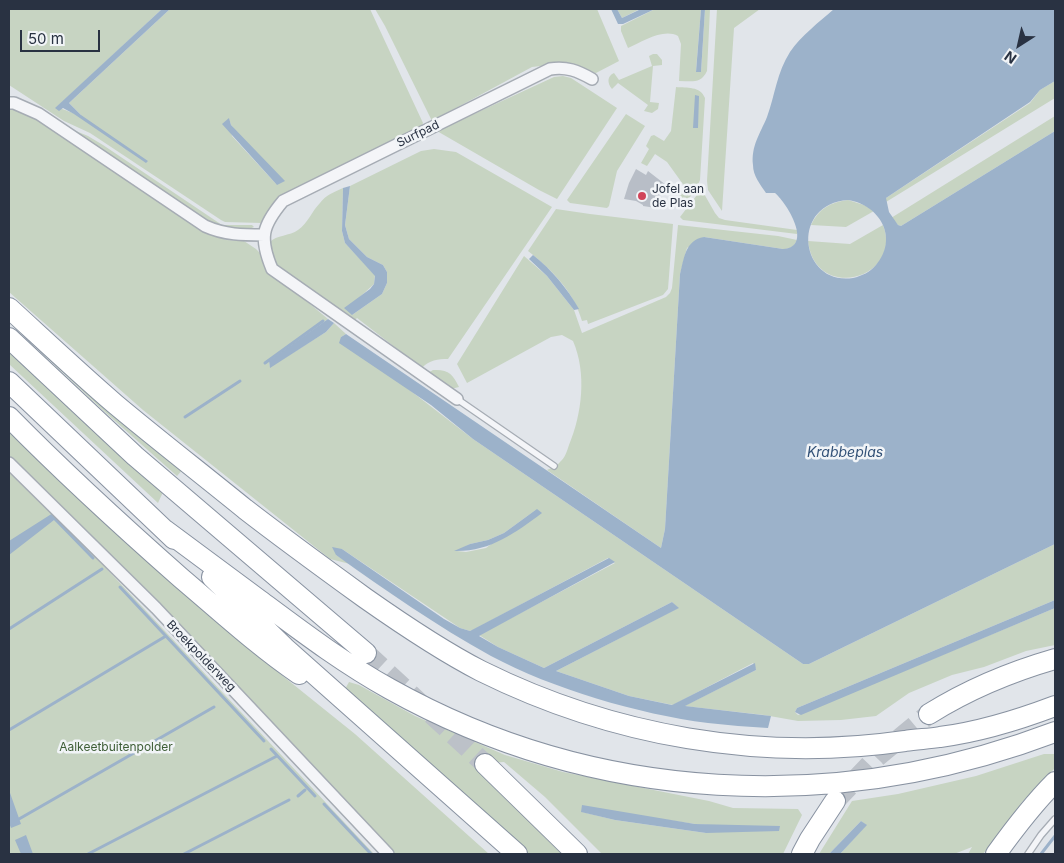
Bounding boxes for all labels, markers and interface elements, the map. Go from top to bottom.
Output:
scale bar [22,20,102,52]
north arrow [994,20,1044,70]
text: 50 m [28,29,64,48]
text: N [1001,48,1019,68]
street label: Surfpad [394,118,442,150]
place label: Jofel aan de Plas [652,182,704,210]
marker: Jofel aan de Plas [636,190,648,202]
water label: Krabbeplas [807,445,883,461]
street label: Broekpolderweg [163,617,239,695]
park label: Aalkeetbuitenpolder [59,740,173,754]

